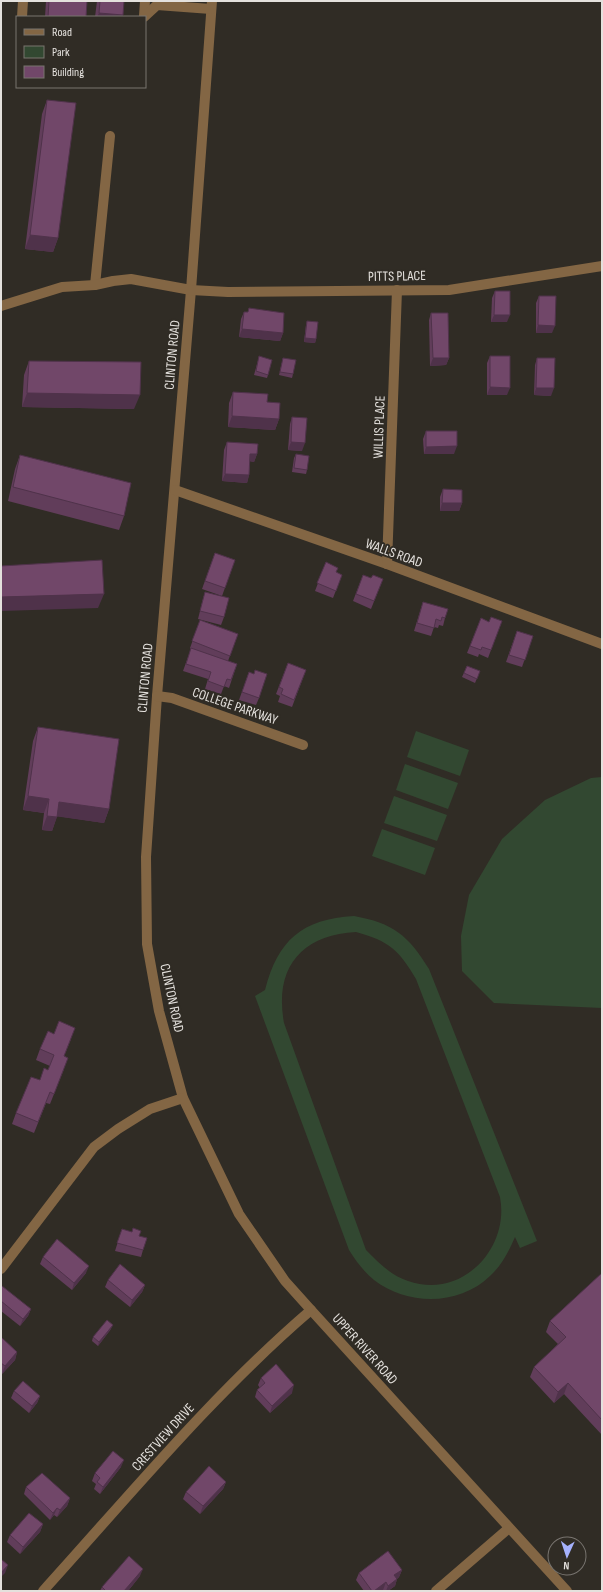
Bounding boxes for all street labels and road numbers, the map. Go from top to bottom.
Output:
street label: PITTS PLACE [368,267,426,285]
street label: CLINTON ROAD [160,319,184,390]
street label: WILLIS PLACE [369,395,389,459]
street label: WALLS ROAD [363,535,425,571]
street label: CLINTON ROAD [133,642,157,713]
street label: COLLEGE PARKWAY [190,683,280,729]
street label: CLINTON ROAD [156,962,188,1034]
street label: UPPER RIVER ROAD [329,1310,401,1388]
street label: CRESTVIEW DRIVE [128,1400,198,1474]

